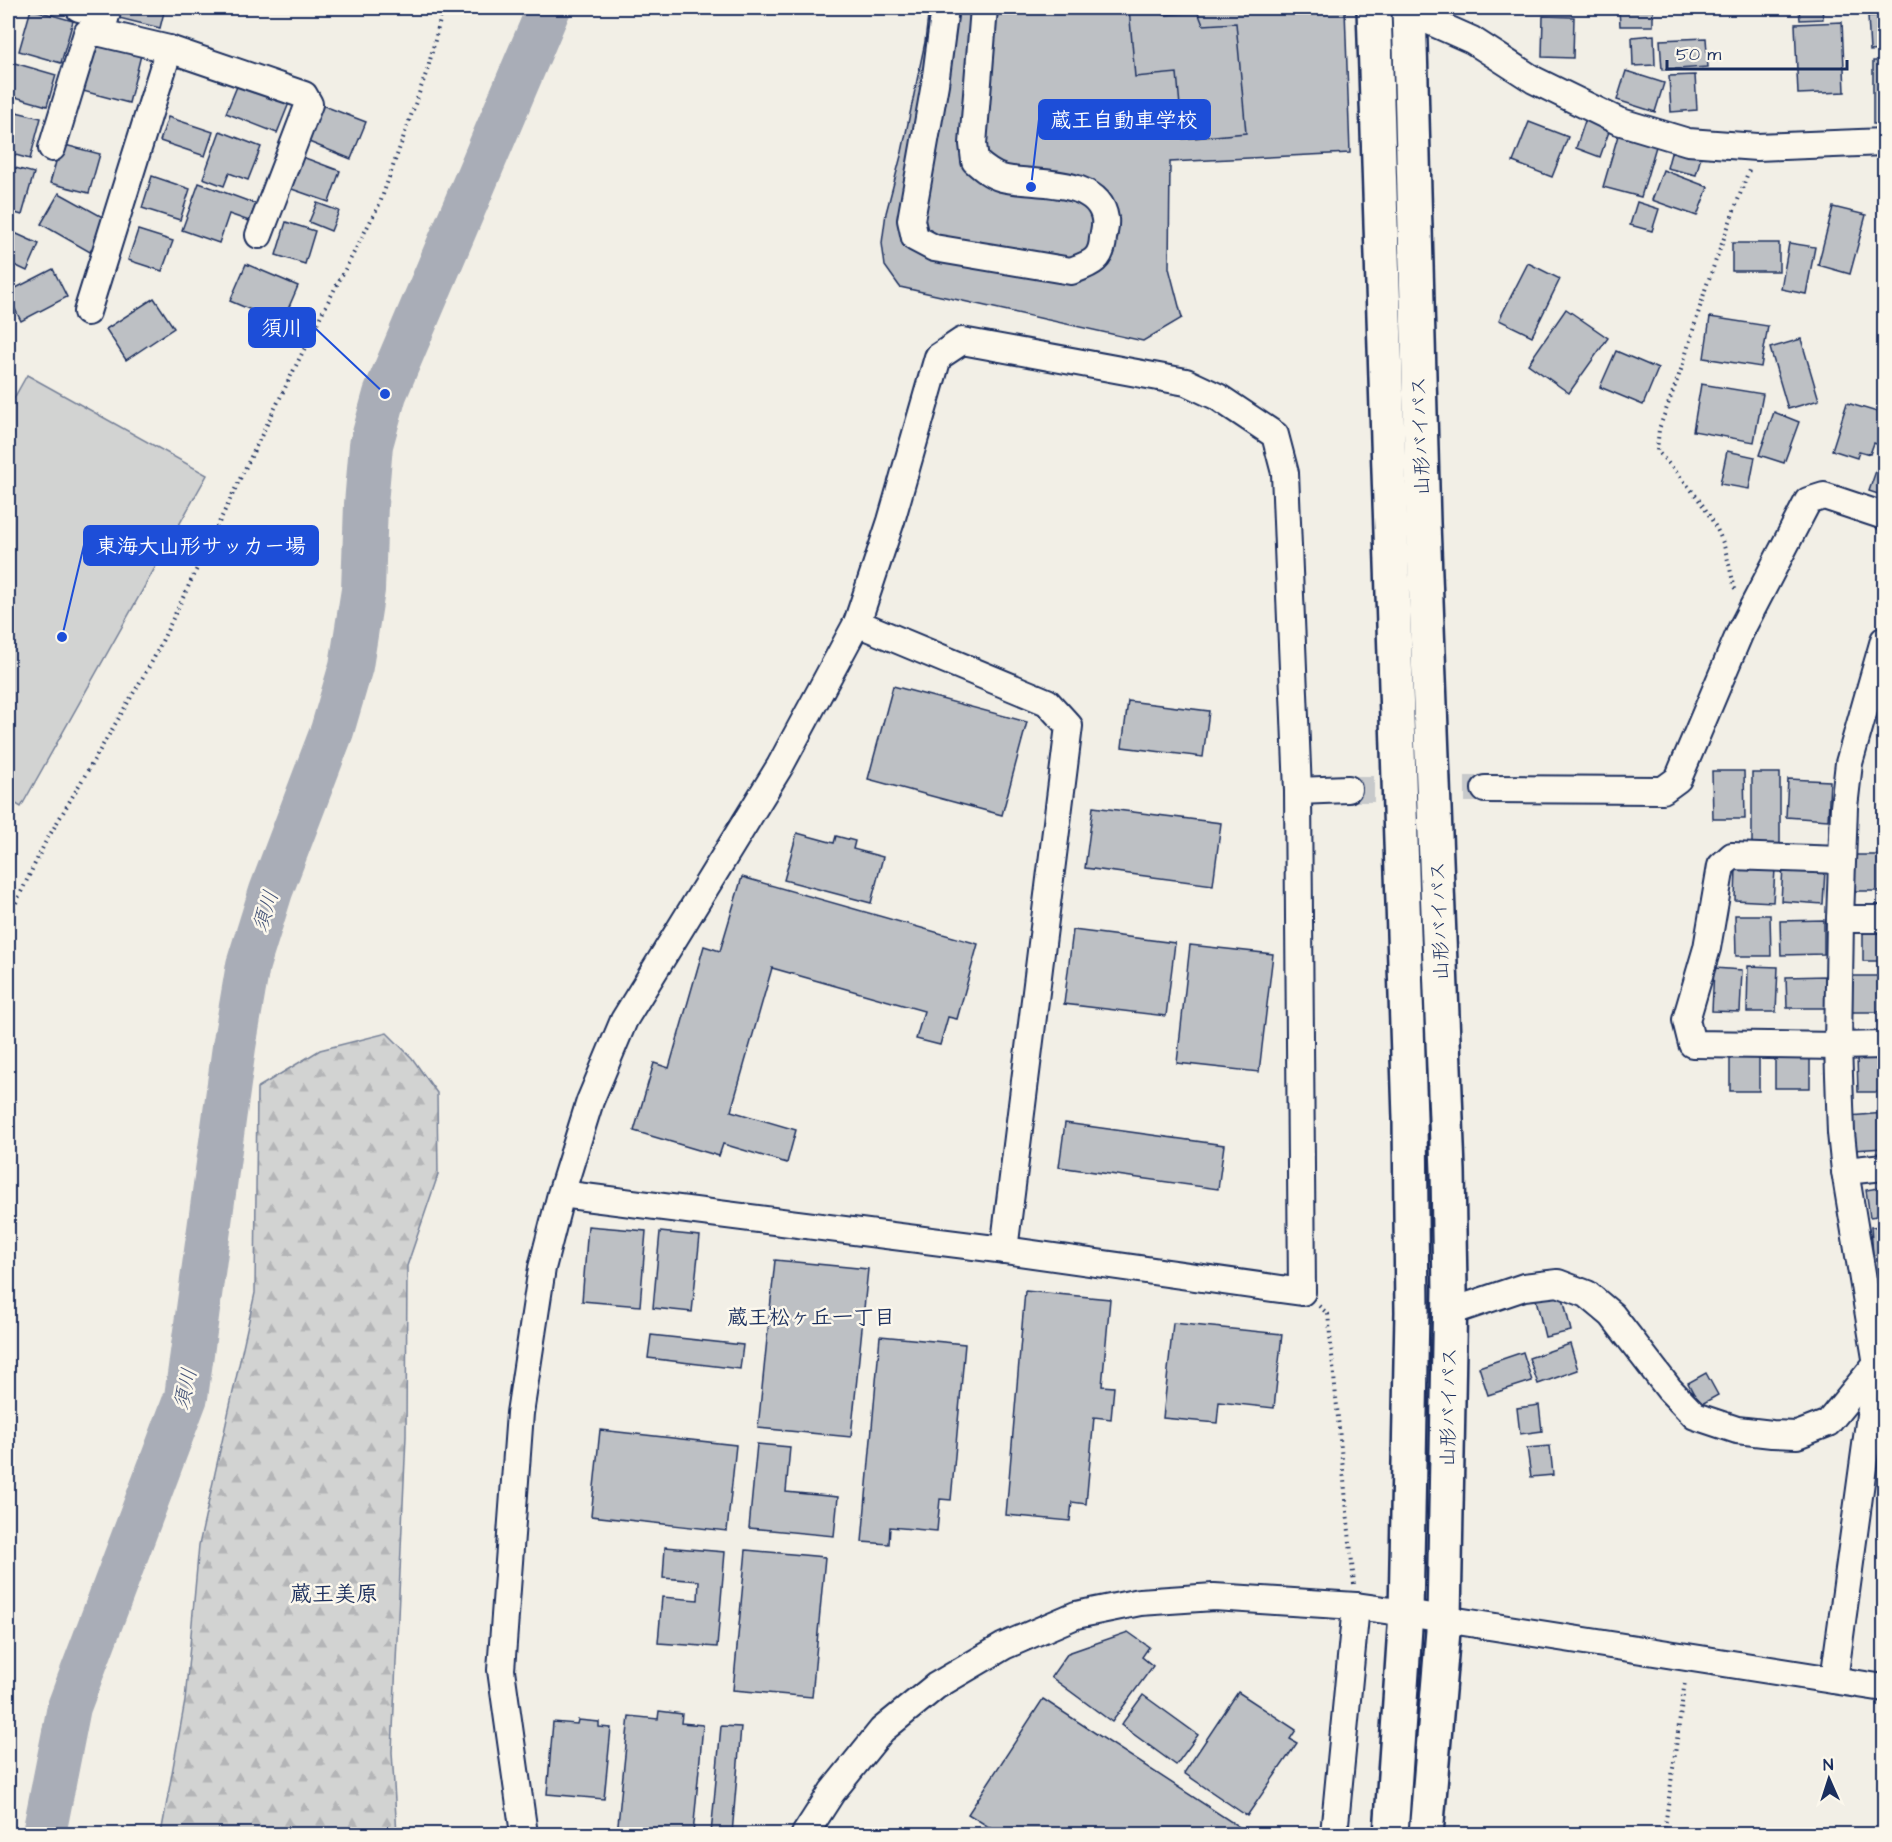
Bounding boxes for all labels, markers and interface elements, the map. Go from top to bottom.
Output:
scale bar [1667,33,1847,71]
text: 50 m [1676,42,1721,67]
callout: 蔵王自動車学校 [1039,100,1210,139]
text: 蔵王自動車学校 [1051,106,1198,135]
callout: 須川 [249,308,315,347]
text: 須川 [261,314,303,343]
street label: 山形バイパス [1405,376,1437,496]
callout: 東海大山形サッカー場 [84,526,318,565]
text: 東海大山形サッカー場 [96,532,306,561]
street label: 山形バイパス [1424,861,1456,981]
water label: 須川 [245,887,286,936]
district label: 蔵王松ヶ丘一丁目 [727,1303,895,1332]
street label: 山形バイパス [1434,1347,1464,1467]
water label: 須川 [167,1365,204,1413]
district label: 蔵王美原 [290,1579,378,1610]
north arrow [1799,1749,1859,1809]
text: N [1823,1754,1834,1776]

